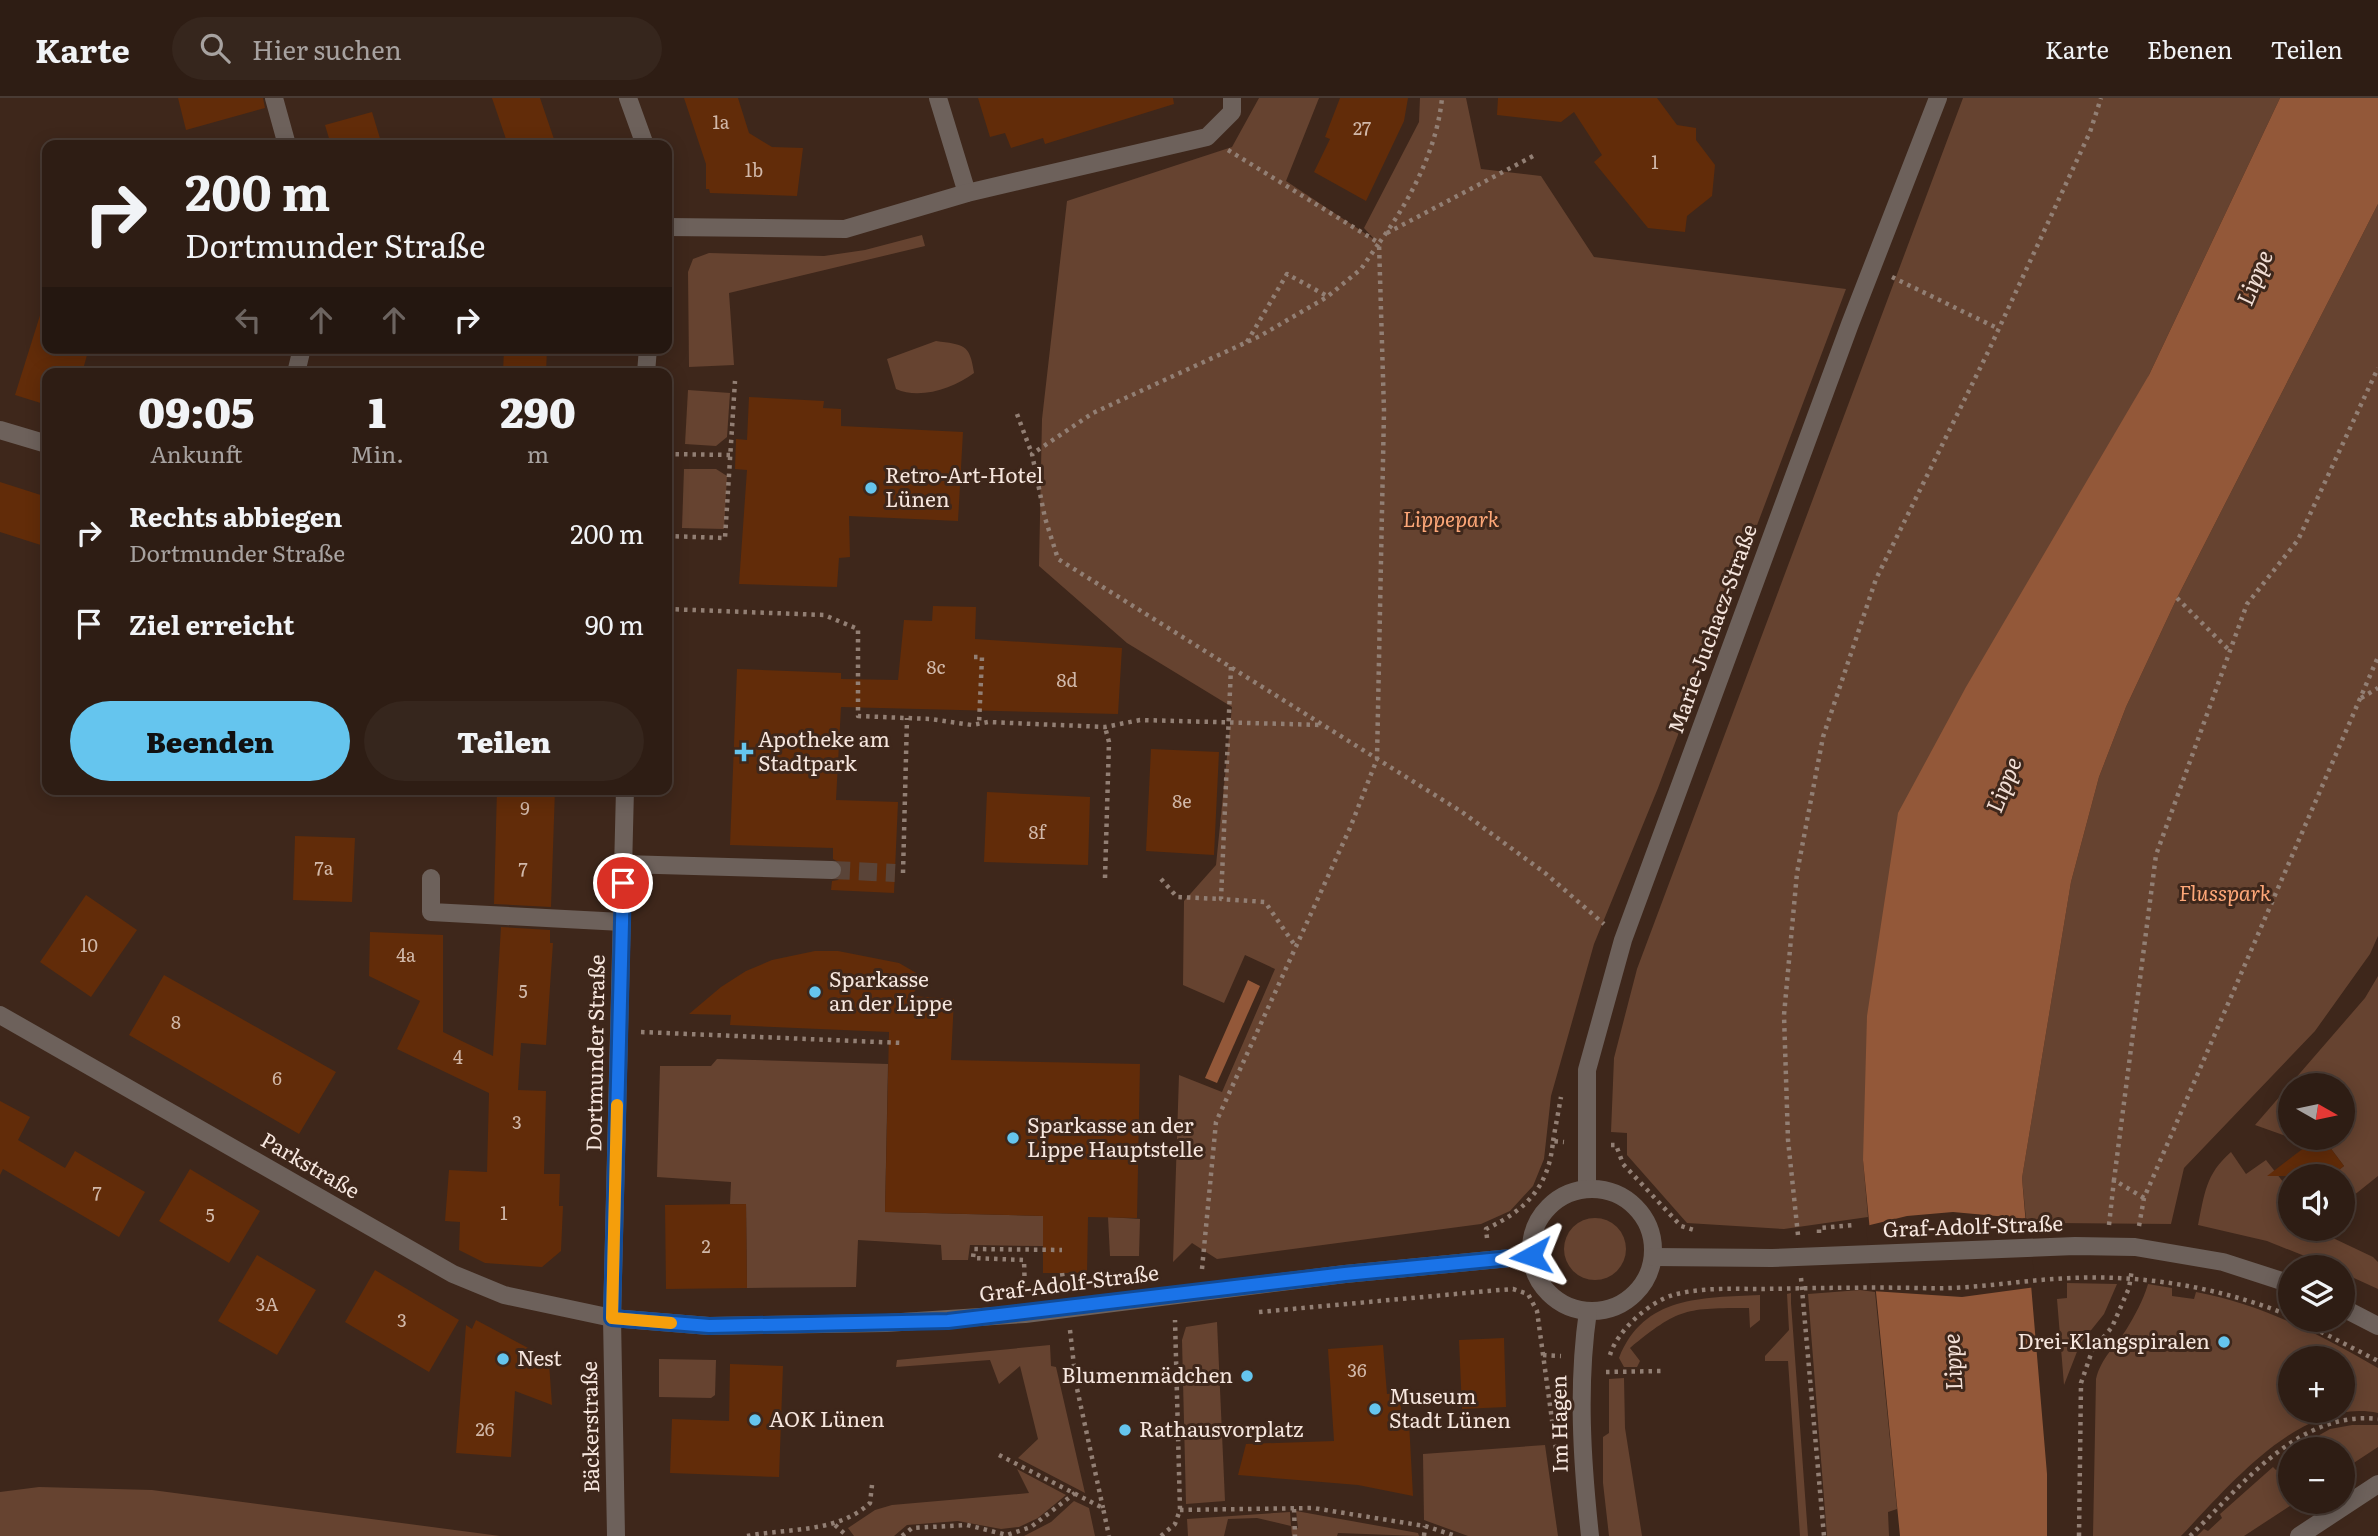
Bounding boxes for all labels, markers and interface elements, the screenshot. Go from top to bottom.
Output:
search box [172,17,662,80]
text: Karte [35,24,130,73]
icon: search [196,29,234,67]
text: Hier suchen [252,29,402,68]
text: Karte [2045,31,2109,66]
text: Ebenen [2147,31,2233,66]
text: Teilen [2271,31,2343,66]
house number: 1a [712,108,730,135]
house number: 27 [1353,114,1371,141]
house number: 1 [1651,148,1659,175]
text: 200 m [185,153,330,226]
house number: 1b [745,156,763,183]
icon: right [70,168,161,259]
text: Dortmunder Straße [185,220,486,268]
water label: Lippe [2226,244,2280,310]
icon: left [229,301,267,339]
icon: ahead [302,301,340,339]
icon: ahead [375,301,413,339]
icon: right [448,301,486,339]
text: 09:05 [138,379,254,441]
text: 1 [369,379,386,441]
text: 290 [500,379,576,441]
text: Ankunft [150,436,242,470]
text: Min. [351,436,404,470]
text: m [527,436,549,470]
place label: Retro-Art-Hotel Lünen [885,458,1043,513]
marker: Retro-Art-Hotel Lünen [863,480,879,496]
text: Rechts abbiegen [129,496,342,535]
park label: Lippepark [1403,502,1500,533]
text: 200 m [570,513,644,552]
icon: right [70,514,108,552]
street label: Marie-Juchacz-Straße [1658,519,1763,737]
text: Dortmunder Straße [129,535,345,569]
text: Ziel erreicht [129,604,294,643]
text: 90 m [585,604,644,643]
icon: arrive [70,605,108,643]
house number: 8c [927,653,945,680]
house number: 8d [1057,666,1077,693]
button: Beenden [70,701,350,781]
button: Teilen [364,701,644,781]
place label: Apotheke am Stadtpark [758,722,890,777]
marker: Apotheke am Stadtpark [736,744,752,760]
water label: Lippe [1976,751,2029,817]
house number: 8e [1172,787,1192,814]
house number: 9 [520,794,530,821]
house number: 8f [1029,818,1047,845]
pin [593,853,653,913]
house number: 7a [315,854,334,881]
house number: 7 [518,855,528,882]
icon: arrive [604,864,642,902]
park label: Flusspark [2179,876,2272,907]
house number: 10 [80,931,98,958]
house number: 4a [396,941,416,968]
street label: Dortmunder Straße [576,954,611,1152]
place label: Sparkasse an der Lippe [829,962,953,1017]
house number: 5 [518,977,528,1004]
marker: Sparkasse an der Lippe [807,984,823,1000]
house number: 8 [171,1008,181,1035]
house number: 4 [453,1043,463,1070]
house number: 6 [272,1064,282,1091]
north arrow [2278,1073,2356,1150]
map controls [2278,1073,2355,1514]
house number: 3 [512,1108,522,1135]
place label: Sparkasse an der Lippe Hauptstelle [1027,1108,1204,1163]
street label: Parkstraße [256,1123,367,1205]
marker: Sparkasse an der Lippe Hauptstelle [1005,1130,1021,1146]
button: sound [2278,1164,2355,1241]
house number: 7 [92,1179,102,1206]
house number: 1 [500,1199,508,1226]
house number: 5 [205,1201,215,1228]
street label: Graf-Adolf-Straße [1882,1206,2064,1243]
position arrow [1494,1219,1568,1293]
house number: 2 [701,1232,711,1259]
street label: Graf-Adolf-Straße [977,1255,1160,1308]
button: layers [2278,1255,2355,1332]
house number: 3A [256,1290,279,1317]
house number: 3 [397,1306,407,1333]
place label: Drei-Klangspiralen [2018,1324,2210,1355]
water label: Lippe [1933,1333,1969,1392]
marker: Drei-Klangspiralen [2216,1334,2232,1350]
place label: Nest [517,1341,562,1372]
button: + [2278,1346,2355,1423]
marker: Nest [495,1351,511,1367]
house number: 36 [1347,1356,1367,1383]
place label: Blumenmädchen [1062,1358,1233,1389]
street label: Bäckerstraße [572,1361,605,1493]
marker: Blumenmädchen [1239,1368,1255,1384]
street label: Im Hagen [1541,1375,1574,1473]
place label: Museum Stadt Lünen [1389,1379,1511,1434]
marker: Museum Stadt Lünen [1367,1401,1383,1417]
place label: AOK Lünen [769,1402,885,1433]
marker: AOK Lünen [747,1412,763,1428]
place label: Rathausvorplatz [1139,1412,1303,1443]
house number: 26 [476,1415,495,1442]
marker: Rathausvorplatz [1117,1422,1133,1438]
button: − [2278,1437,2355,1514]

